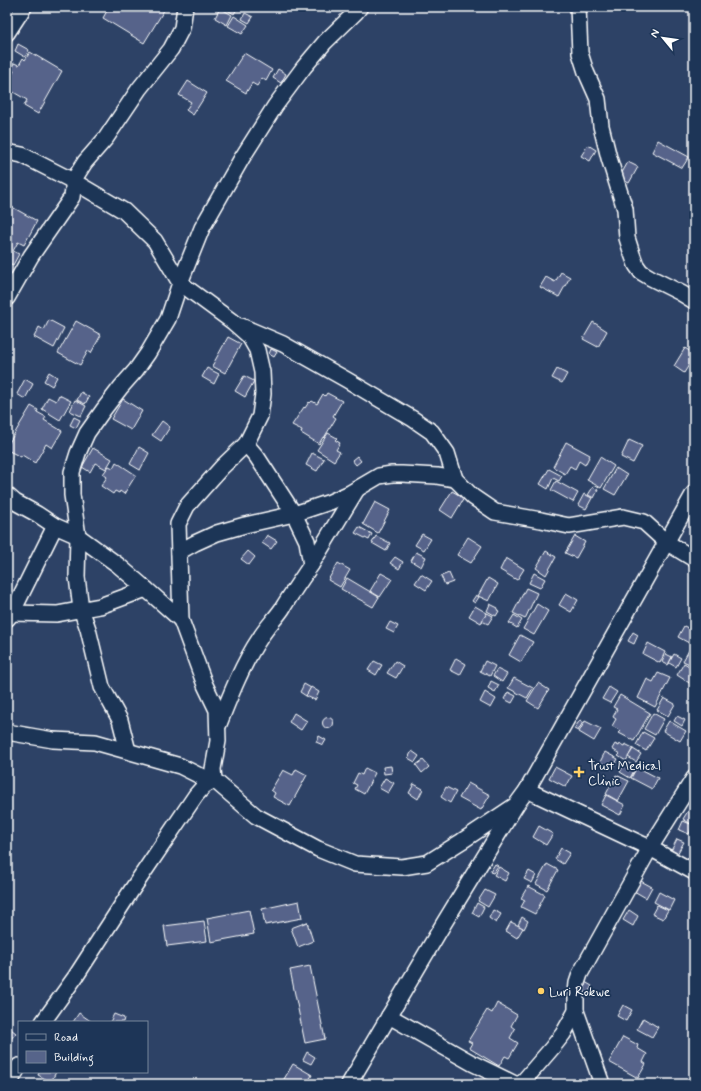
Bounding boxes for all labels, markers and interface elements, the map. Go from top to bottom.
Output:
north arrow [643,18,683,58]
text: N [647,27,663,40]
place label: Trust Medical Clinic [588,758,661,790]
marker: Trust Medical Clinic [573,766,585,778]
place label: Luri Rokwe [549,984,610,1001]
marker: Luri Rokwe [536,986,546,996]
legend [18,1021,148,1073]
text: Road [54,1030,78,1046]
text: Building [54,1050,94,1067]

